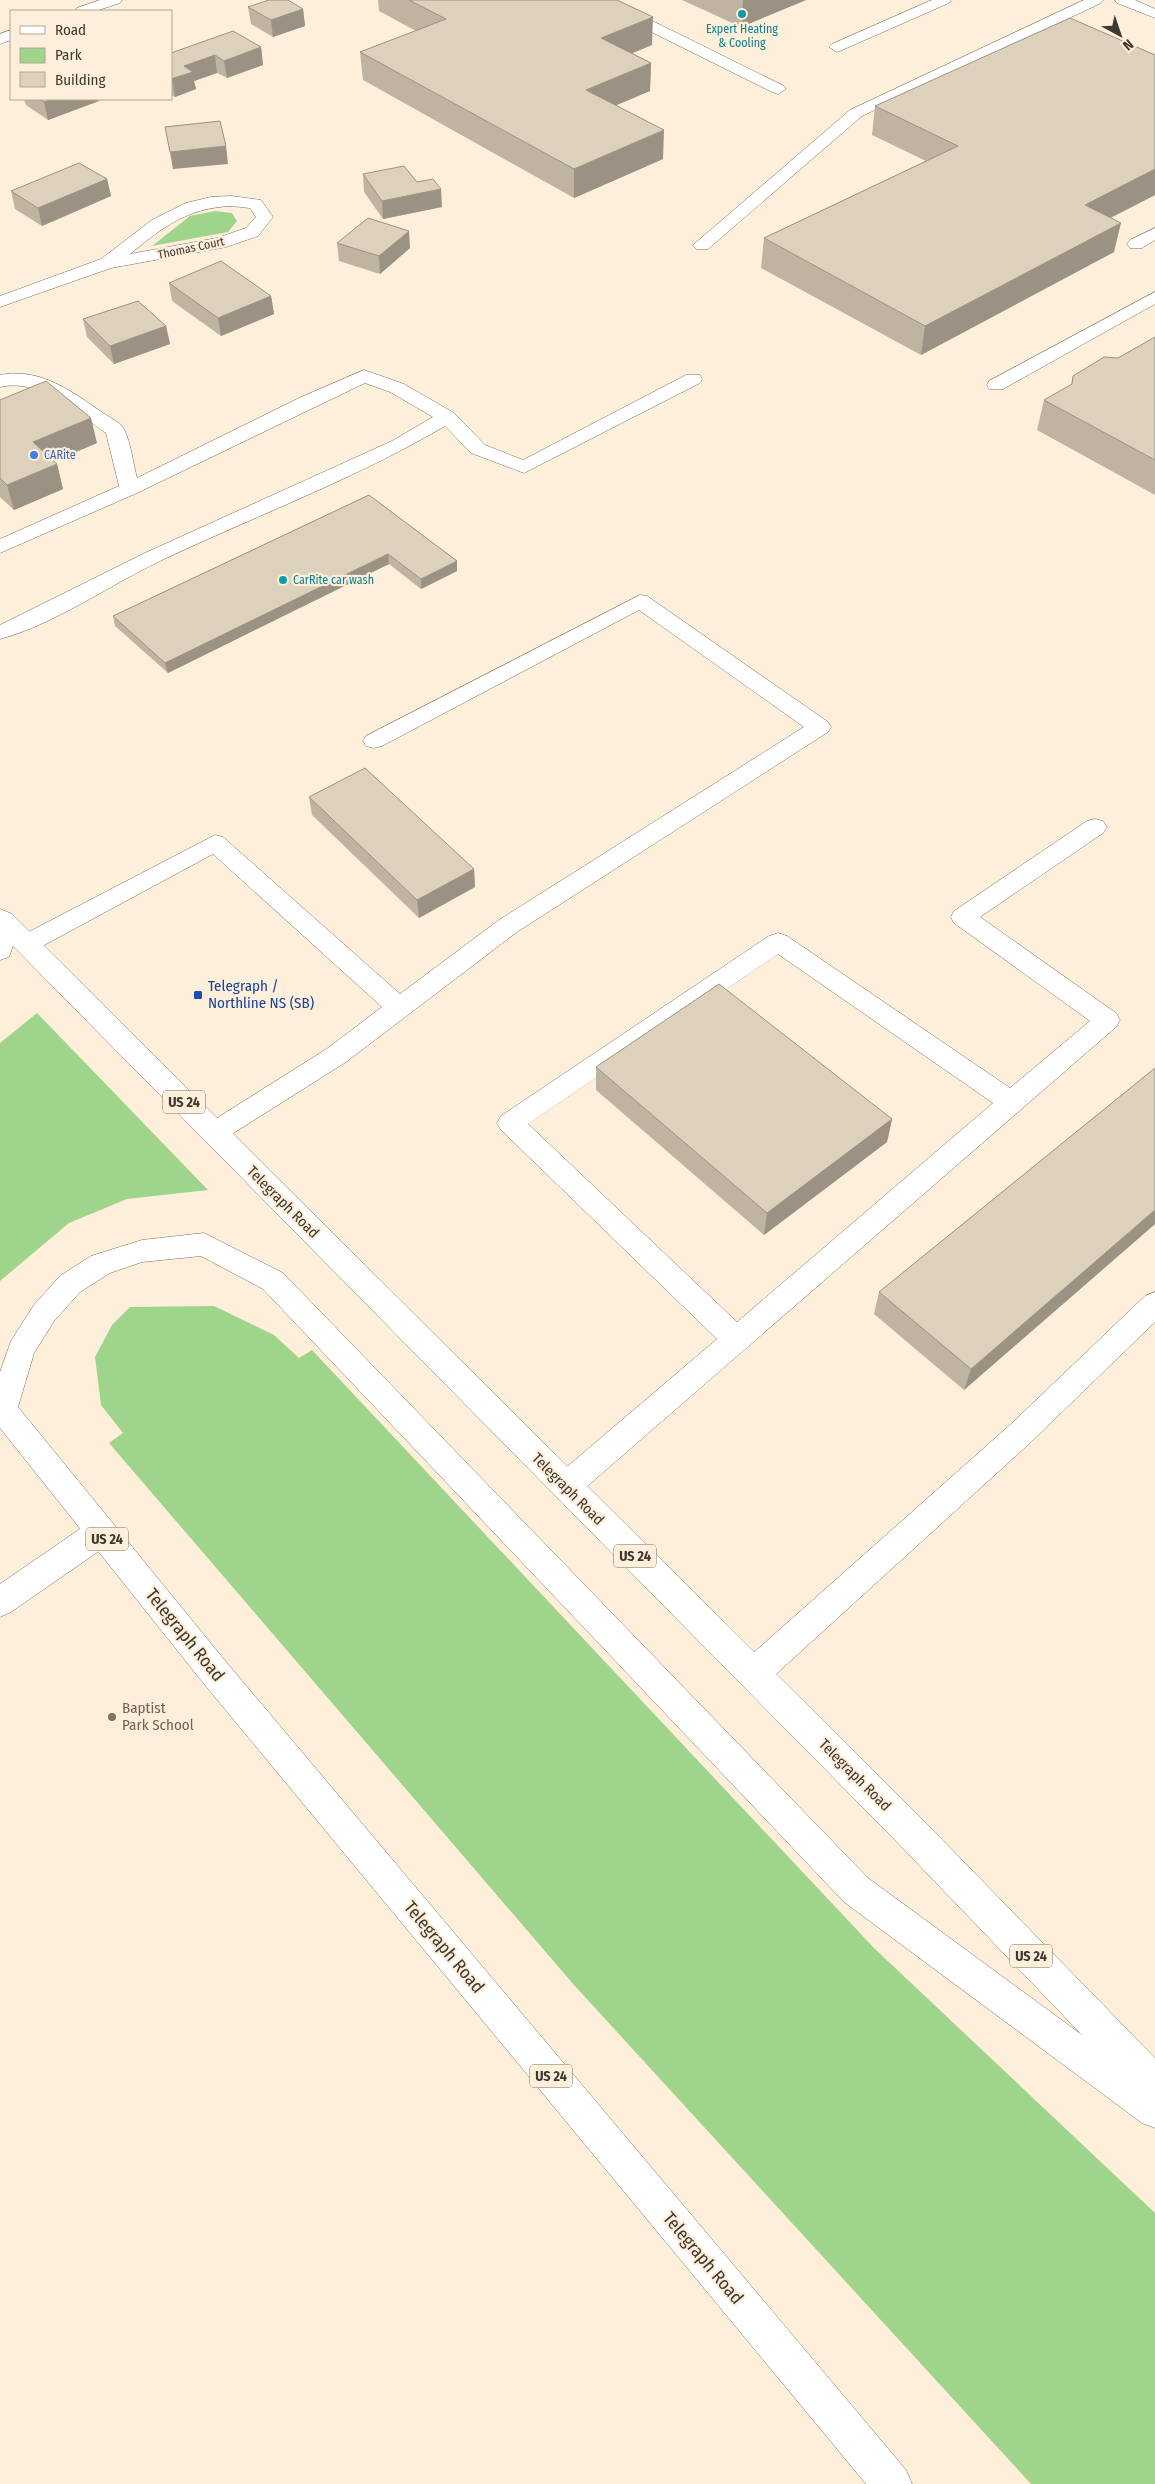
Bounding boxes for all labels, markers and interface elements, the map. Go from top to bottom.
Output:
marker: Expert Heating & Cooling [736,8,748,20]
legend [10,10,172,100]
north arrow [1095,10,1145,60]
text: Road [55,21,86,39]
place label: Expert Heating & Cooling [706,22,778,50]
text: N [1119,35,1137,54]
text: Park [55,46,82,64]
text: Building [55,71,106,89]
street label: Thomas Court [156,234,226,262]
place label: CARite [44,448,76,462]
marker: CARite [28,449,40,461]
place label: CarRite car wash [293,573,374,587]
marker: CarRite car wash [277,574,289,586]
place label: Telegraph / Northline NS (SB) [208,977,314,1012]
marker: Telegraph / Northline NS (SB) [192,989,204,1001]
road number: US 24 [163,1090,205,1114]
street label: Telegraph Road [243,1162,323,1242]
street label: Telegraph Road [528,1449,608,1529]
road number: US 24 [86,1528,128,1550]
road number: US 24 [614,1544,656,1568]
street label: Telegraph Road [141,1584,229,1686]
place label: Baptist Park School [122,1699,194,1734]
marker: Baptist Park School [106,1711,118,1723]
street label: Telegraph Road [815,1735,895,1815]
street label: Telegraph Road [399,1896,489,1998]
road number: US 24 [1010,1944,1052,1968]
road number: US 24 [530,2064,572,2088]
street label: Telegraph Road [658,2207,748,2309]

